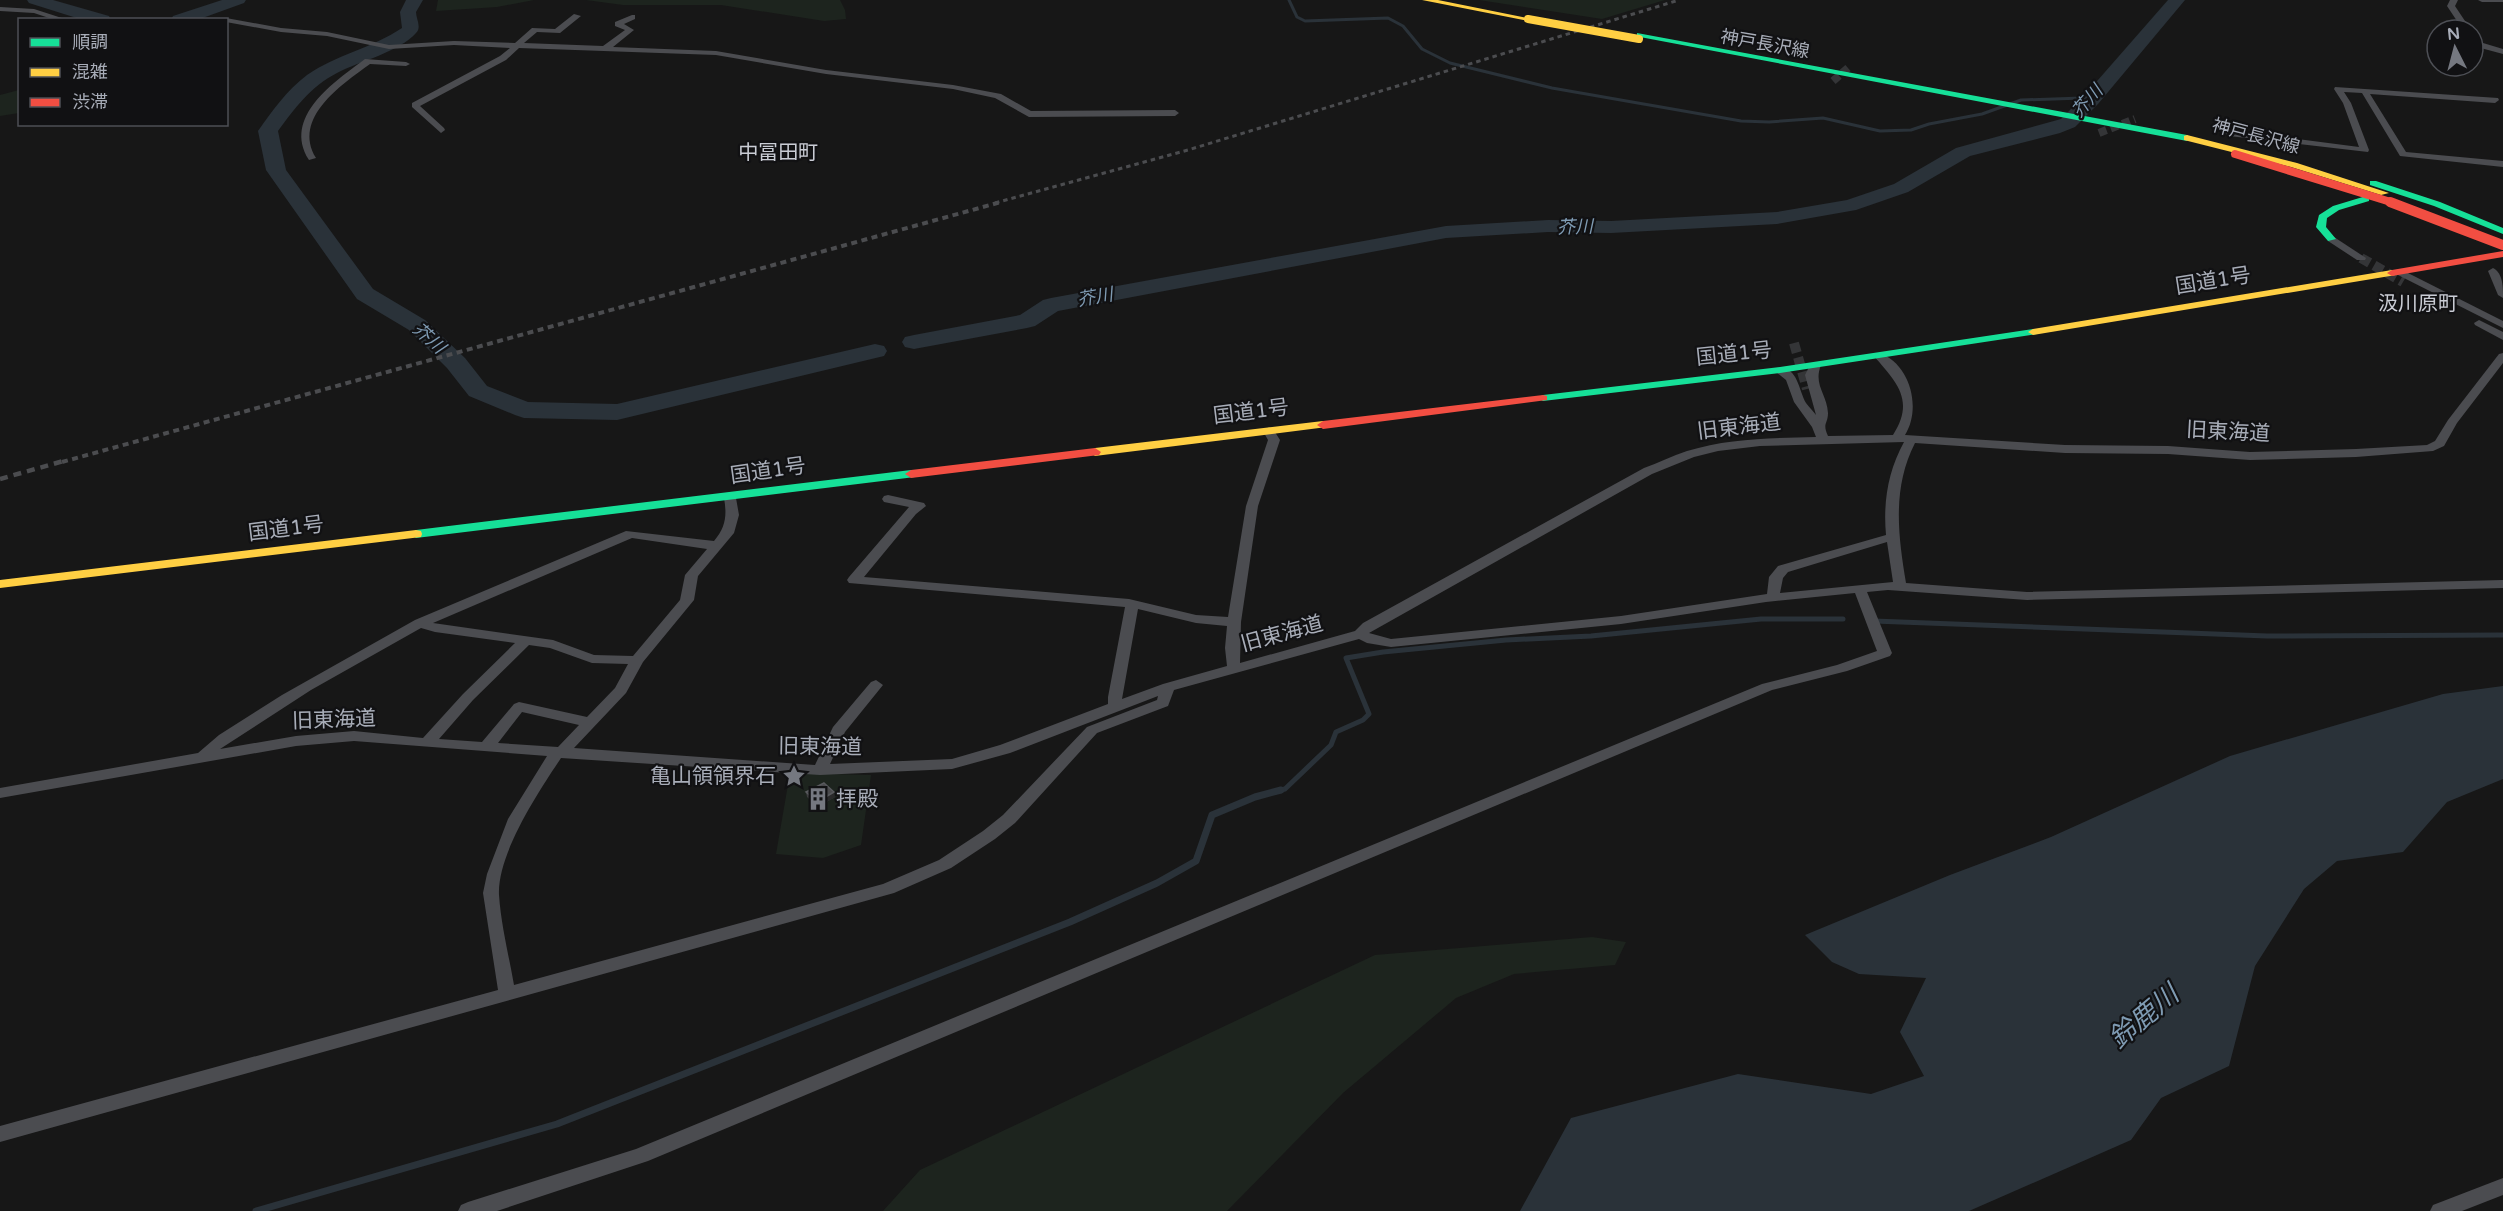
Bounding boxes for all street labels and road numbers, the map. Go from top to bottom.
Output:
street label: 神戸長沢線 [1719,25,1811,63]
street label: 神戸長沢線 [2210,114,2302,158]
street label: 国道1号 [2173,263,2253,299]
street label: 国道1号 [1695,338,1773,370]
street label: 国道1号 [1212,395,1290,429]
street label: 旧東海道 [1696,409,1782,445]
street label: 旧東海道 [2185,417,2271,447]
street label: 国道1号 [729,453,807,489]
street label: 国道1号 [247,512,325,546]
street label: 旧東海道 [1238,611,1326,657]
street label: 旧東海道 [292,706,376,734]
street label: 旧東海道 [778,734,862,760]

